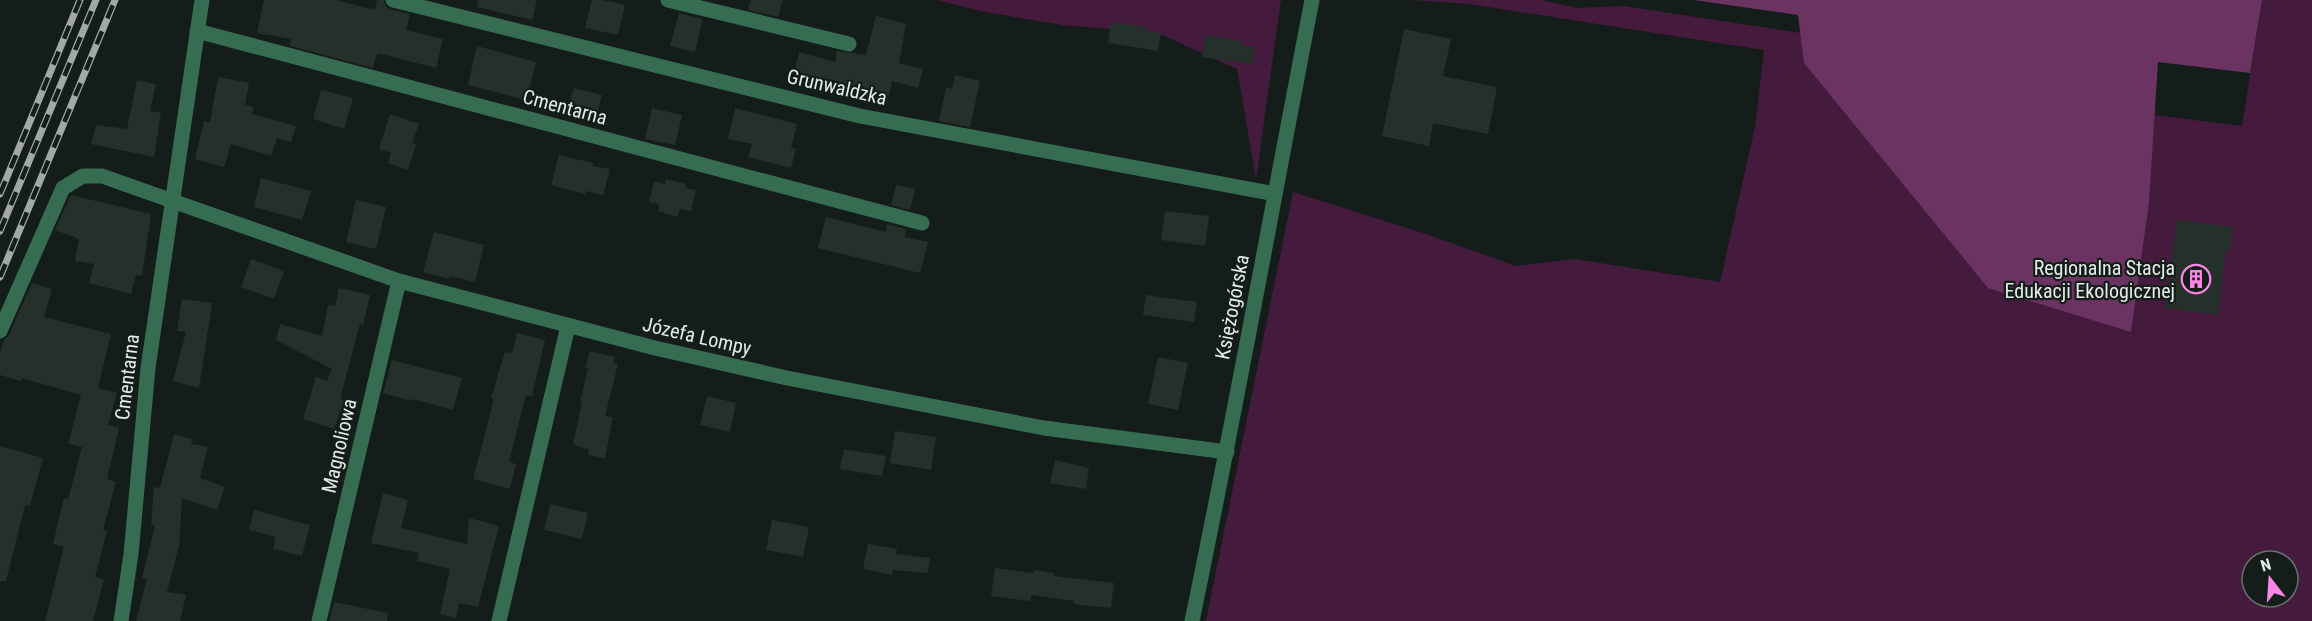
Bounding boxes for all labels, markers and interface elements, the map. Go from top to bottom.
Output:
street label: Grunwaldzka [785,64,889,110]
street label: Cmentarna [520,84,610,130]
street label: Księżogórska [1210,252,1254,362]
place label: Regionalna Stacja Edukacji Ekologicznej [2005,256,2175,303]
building icon: Regionalna Stacja Edukacji Ekologicznej [2180,263,2212,295]
street label: Józefa Lompy [640,312,754,360]
street label: Cmentarna [110,333,144,421]
street label: Magnoliowa [317,396,361,496]
north arrow [2240,549,2300,609]
text: N [2258,555,2273,576]

